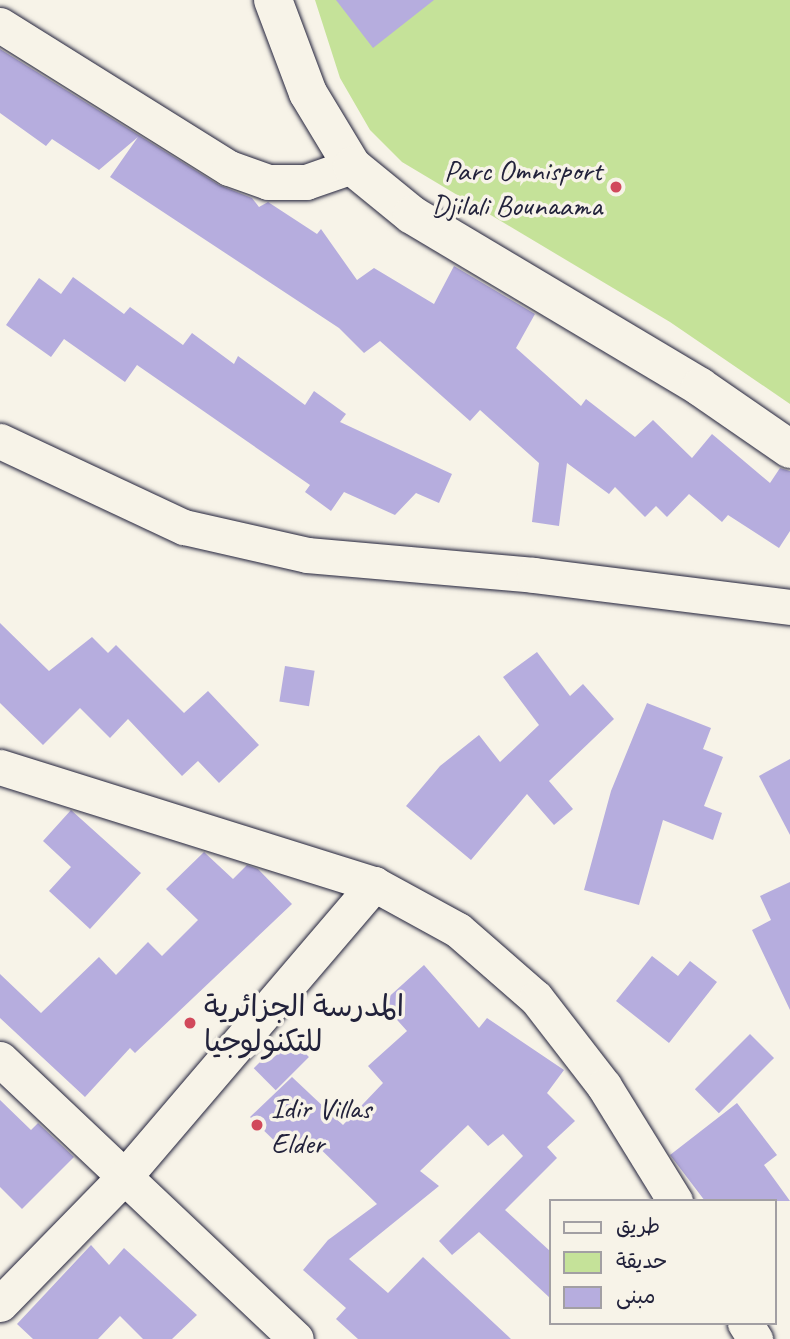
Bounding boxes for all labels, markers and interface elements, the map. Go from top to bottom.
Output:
place label: Parc Omnisport Djilali Bounaama [431,152,602,222]
marker: Parc Omnisport Djilali Bounaama [608,179,624,195]
place label: المدرسة الجزائرية للتكنولوجيا [204,988,404,1058]
marker: المدرسة الجزائرية للتكنولوجيا [182,1015,198,1031]
place label: Idir Villas Elder [271,1090,371,1160]
marker: Idir Villas Elder [249,1117,265,1133]
legend [548,1199,776,1325]
text: طريق [616,1213,660,1239]
text: حديقة [616,1248,667,1274]
text: مبنى [616,1283,655,1309]

